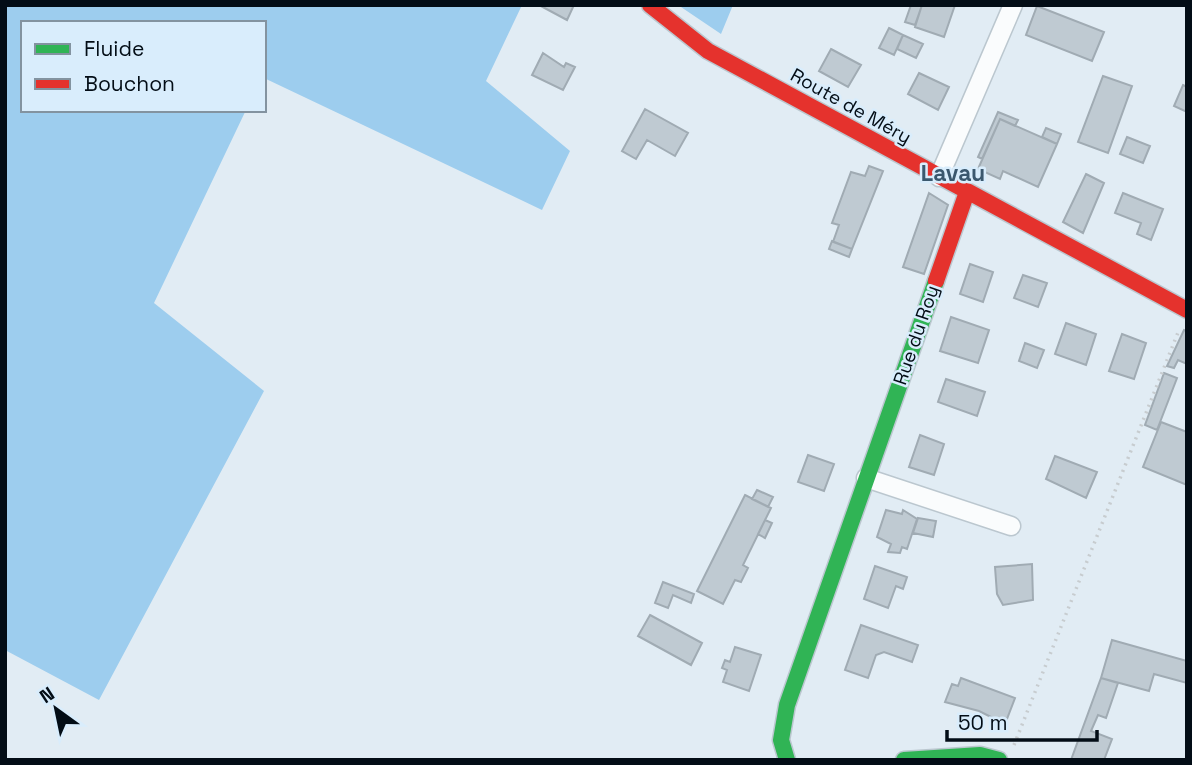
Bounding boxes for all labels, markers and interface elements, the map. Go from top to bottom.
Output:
legend [21,21,266,112]
text: Fluide [84,35,144,62]
street label: Route de Méry [786,62,916,150]
text: Bouchon [84,70,175,97]
district label: Lavau [921,158,985,188]
street label: Rue du Roy [887,282,945,388]
north arrow [21,674,91,744]
text: N [35,681,59,709]
scale bar [947,698,1098,742]
text: 50 m [958,709,1008,736]

